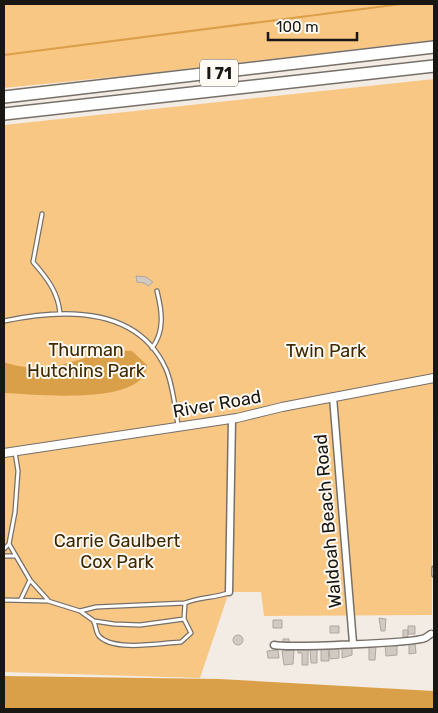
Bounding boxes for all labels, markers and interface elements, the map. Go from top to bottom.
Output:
scale bar [268,10,357,42]
text: 100 m [276,18,318,36]
road number: I 71 [200,59,238,86]
park label: Thurman Hutchins Park [27,339,146,382]
park label: Twin Park [286,340,367,362]
street label: River Road [171,385,263,423]
street label: Waldoah Beach Road [309,433,347,609]
park label: Carrie Gaulbert Cox Park [54,530,180,573]

